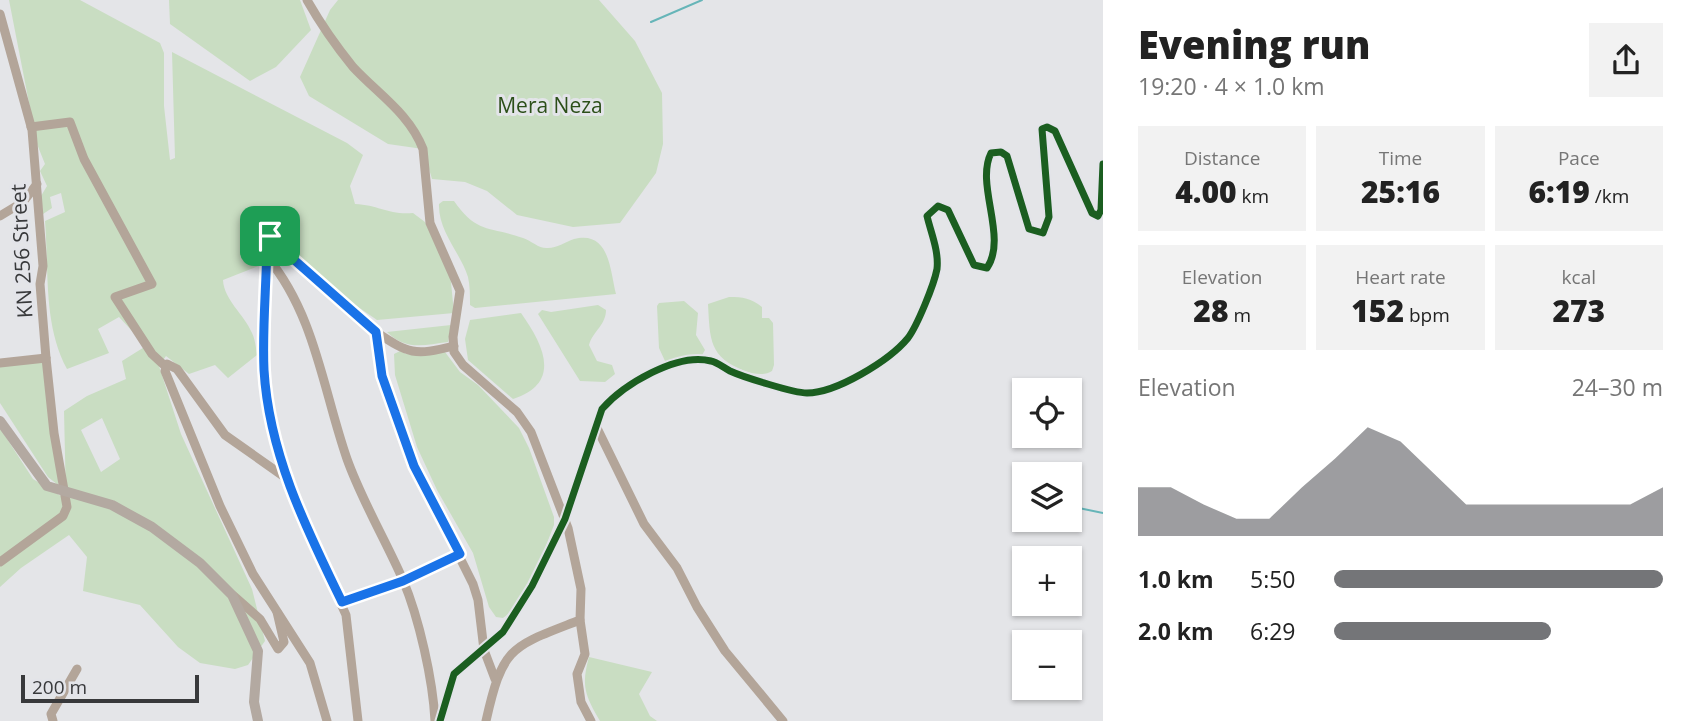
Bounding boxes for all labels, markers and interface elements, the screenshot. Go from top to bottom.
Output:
text: Evening run [1138,18,1370,70]
button: share [1589,23,1663,97]
text: 19:20 · 4 × 1.0 km [1138,70,1325,102]
park label: Mera Neza [497,91,603,119]
text: Distance [1184,145,1260,171]
text: Time [1379,145,1422,171]
text: Pace [1558,145,1600,171]
text: 4.00 [1175,171,1237,212]
text: 25:16 [1361,171,1440,212]
text: 6:19 [1528,171,1590,212]
street label: KN 256 Street [4,183,38,319]
text: km [1237,183,1269,209]
text: /km [1590,183,1629,209]
pin [240,206,300,266]
icon: arrive [251,217,289,255]
text: Elevation [1182,264,1263,290]
text: Heart rate [1355,264,1446,290]
text: kcal [1562,264,1596,290]
text: 28 [1193,290,1228,331]
text: 152 [1351,290,1404,331]
text: 273 [1552,290,1605,331]
text: m [1228,302,1251,328]
text: bpm [1404,302,1450,328]
text: Elevation [1138,371,1236,403]
text: 24–30 m [1572,371,1663,403]
map controls [1012,378,1082,700]
button: locate [1012,378,1082,448]
button: layers [1012,462,1082,532]
button: + [1012,546,1082,616]
text: 1.0 km [1138,563,1214,595]
text: 5:50 [1250,563,1296,595]
text: 2.0 km [1138,615,1214,647]
text: 6:29 [1250,615,1296,647]
button: − [1012,630,1082,700]
scale bar [21,672,200,704]
text: 200 m [32,674,87,700]

